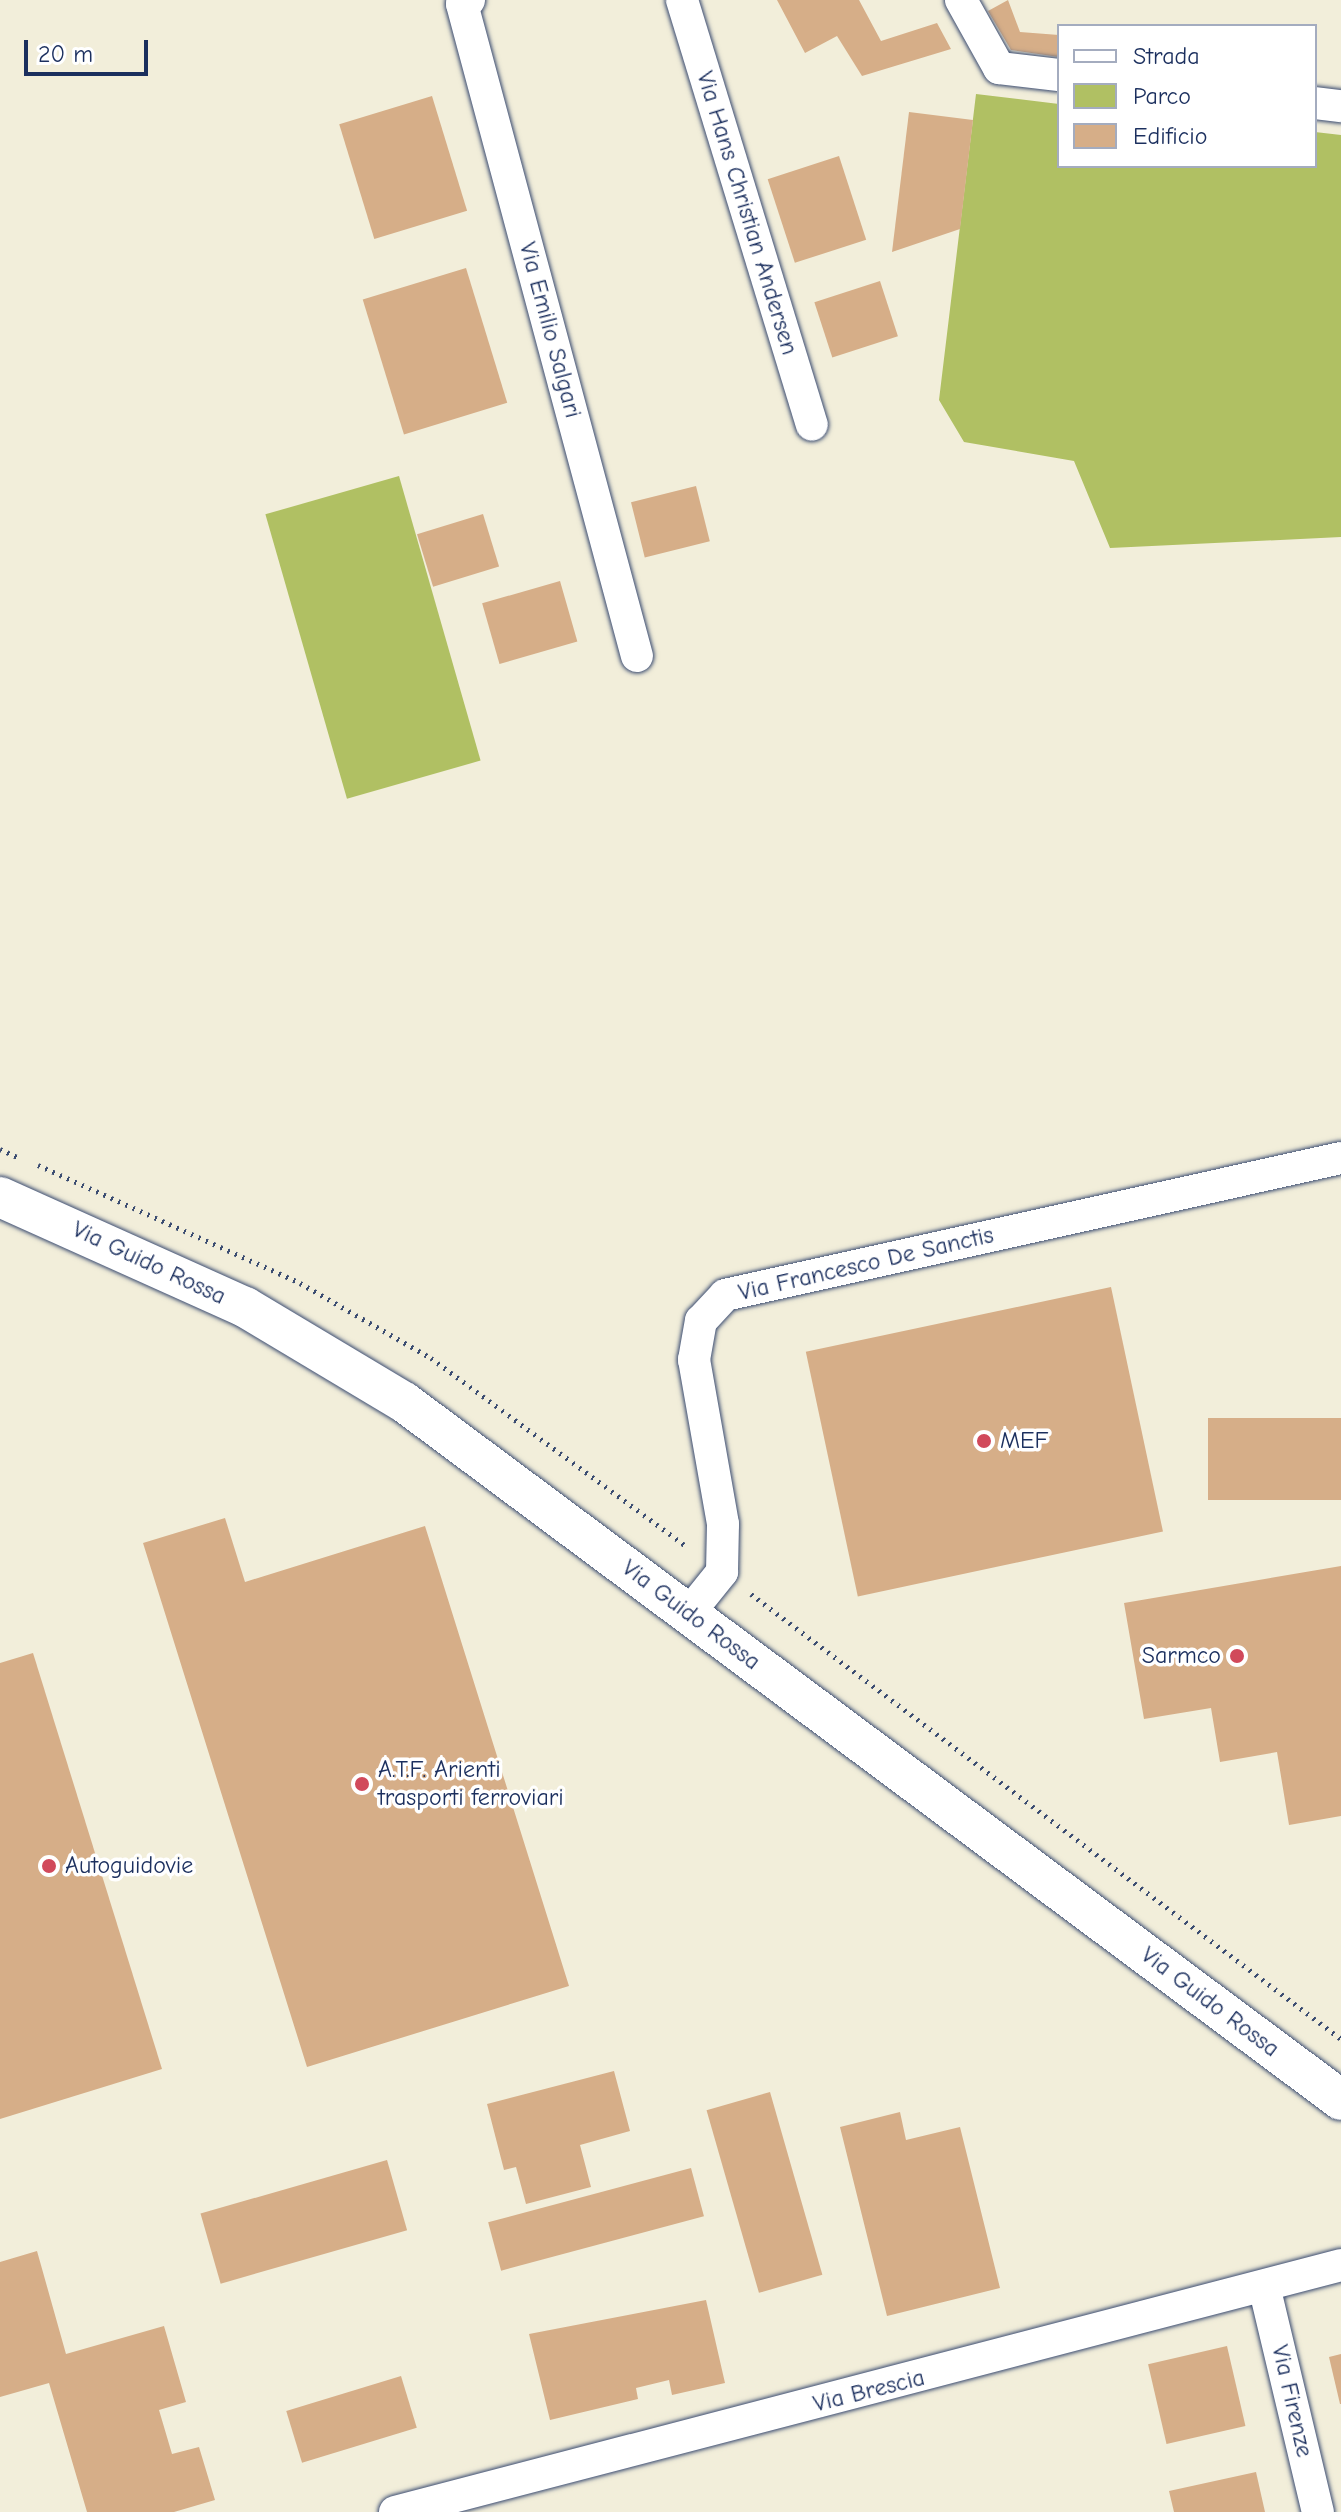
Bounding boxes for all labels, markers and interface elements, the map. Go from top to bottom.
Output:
scale bar [28,24,152,74]
legend [1057,24,1317,168]
text: 20 m [38,40,93,68]
text: Strada [1133,42,1200,70]
street label: Via Hans Christian Andersen [690,68,804,358]
text: Parco [1133,82,1191,110]
text: Edificio [1133,122,1208,150]
street label: Via Emilio Salgari [513,239,587,421]
street label: Via Guido Rossa [68,1215,230,1311]
street label: Via Francesco De Sanctis [736,1221,996,1307]
place label: MEF [1000,1427,1048,1455]
marker: MEF [975,1432,993,1450]
street label: Via Guido Rossa [616,1554,766,1676]
place label: Sarmco [1142,1642,1221,1670]
marker: Sarmco [1228,1647,1246,1665]
place label: A.T.F. Arienti trasporti ferroviari [378,1756,564,1812]
marker: A.T.F. Arienti trasporti ferroviari [353,1775,371,1793]
place label: Autoguidovie [65,1852,193,1880]
marker: Autoguidovie [40,1857,58,1875]
street label: Via Guido Rossa [1135,1941,1285,2063]
street label: Via Firenze [1265,2342,1319,2460]
street label: Via Brescia [810,2363,928,2419]

